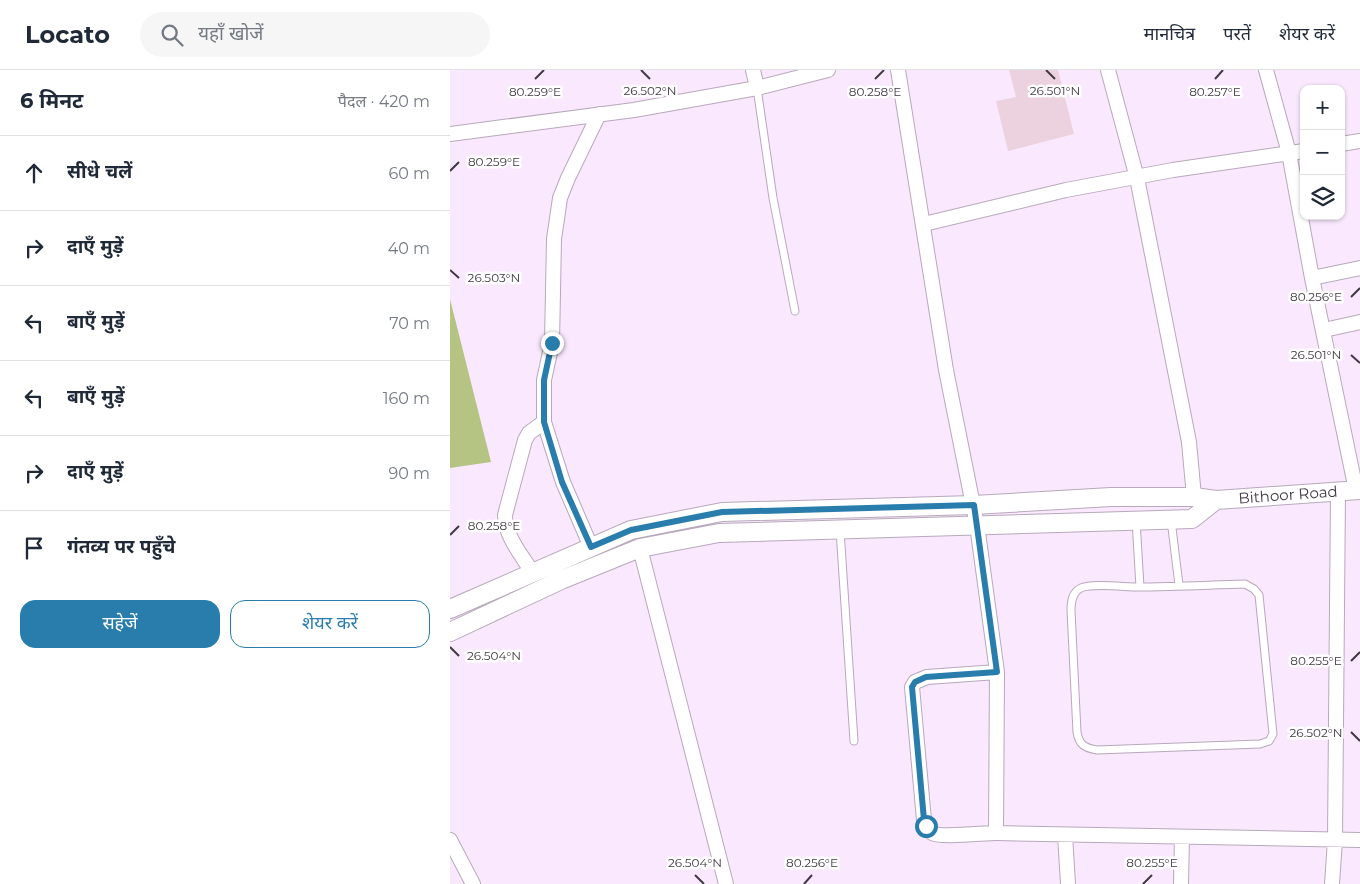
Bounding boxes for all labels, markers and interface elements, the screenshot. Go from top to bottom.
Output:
search box [140,12,490,57]
text: Locato [25,20,110,49]
icon: search [158,21,186,49]
text: यहाँ खोजें [198,22,263,45]
text: मानचित्र [1144,23,1195,45]
text: परतें [1223,23,1251,45]
text: शेयर करें [1279,23,1335,45]
text: 26.502°N [623,83,677,98]
text: 26.501°N [1030,83,1080,98]
text: 80.259°E [509,84,561,99]
text: 80.258°E [849,84,901,99]
text: 80.257°E [1189,84,1241,99]
map controls [1300,85,1345,220]
button: + [1300,85,1345,130]
text: 6 मिनट [20,88,83,113]
text: पैदल · 420 m [338,92,430,111]
button: − [1300,130,1345,175]
text: 80.259°E [468,154,520,169]
icon: ahead [20,159,48,187]
text: सीधे चलें [67,160,132,183]
text: 60 m [388,164,430,183]
button: layers [1300,175,1345,220]
icon: right [20,234,48,262]
text: दाएँ मुड़ें [67,235,123,258]
text: 40 m [388,239,430,258]
text: 26.503°N [468,270,520,285]
text: 80.256°E [1290,289,1342,304]
icon: left [20,309,48,337]
text: बाएँ मुड़ें [67,310,124,333]
text: 70 m [389,314,430,333]
route end [541,332,564,355]
text: 26.501°N [1291,347,1341,362]
icon: left [20,384,48,412]
text: बाएँ मुड़ें [67,385,124,408]
text: 160 m [383,389,430,408]
icon: right [20,459,48,487]
text: दाएँ मुड़ें [67,460,123,483]
text: 90 m [388,464,430,483]
street label: Bithoor Road [1238,482,1338,507]
text: 80.258°E [468,518,520,533]
icon: arrive [20,534,48,562]
text: गंतव्य पर पहुँचे [67,535,175,558]
button: सहेजें [20,600,220,648]
button: शेयर करें [230,600,430,648]
text: 26.504°N [467,648,521,663]
text: 80.255°E [1290,653,1342,668]
text: 26.502°N [1289,725,1343,740]
route start [915,815,938,838]
text: 26.504°N [668,855,722,870]
text: 80.256°E [786,855,838,870]
text: 80.255°E [1126,855,1178,870]

